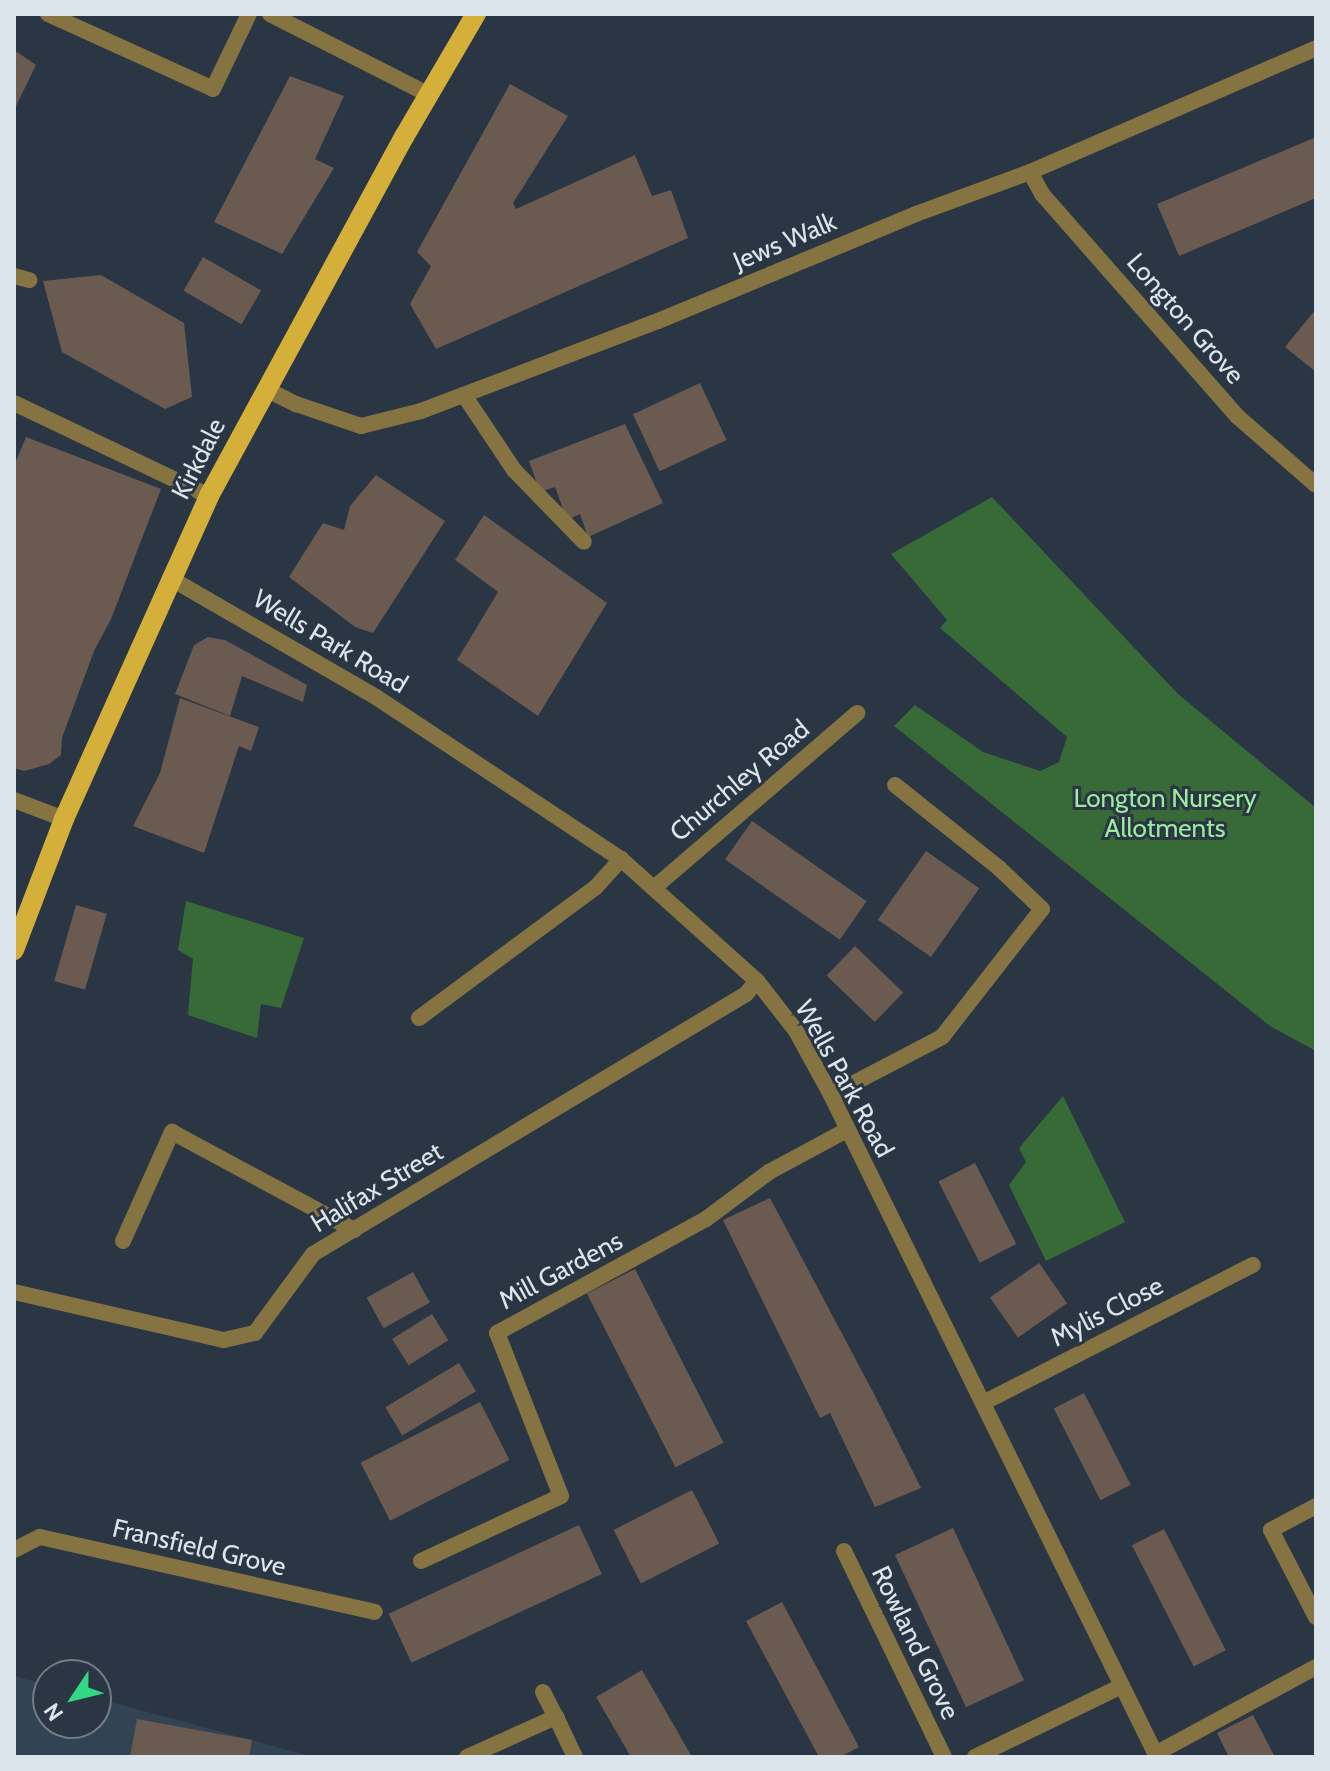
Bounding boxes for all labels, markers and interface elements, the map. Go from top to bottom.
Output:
street label: Jews Walk [729,206,841,278]
street label: Longton Grove [1120,247,1250,391]
street label: Kirkdale [165,413,233,505]
street label: Wells Park Road [247,584,413,700]
street label: Churchley Road [664,714,816,848]
park label: Longton Nursery Allotments [1073,783,1257,844]
street label: Wells Park Road [788,995,900,1163]
street label: Halifax Street [305,1136,449,1240]
street label: Mill Gardens [494,1225,628,1317]
street label: Mylis Close [1045,1270,1169,1354]
street label: Fransfield Grove [109,1513,289,1583]
street label: Rowland Grove [864,1561,966,1725]
north arrow [32,1659,112,1739]
text: N [38,1698,69,1726]

